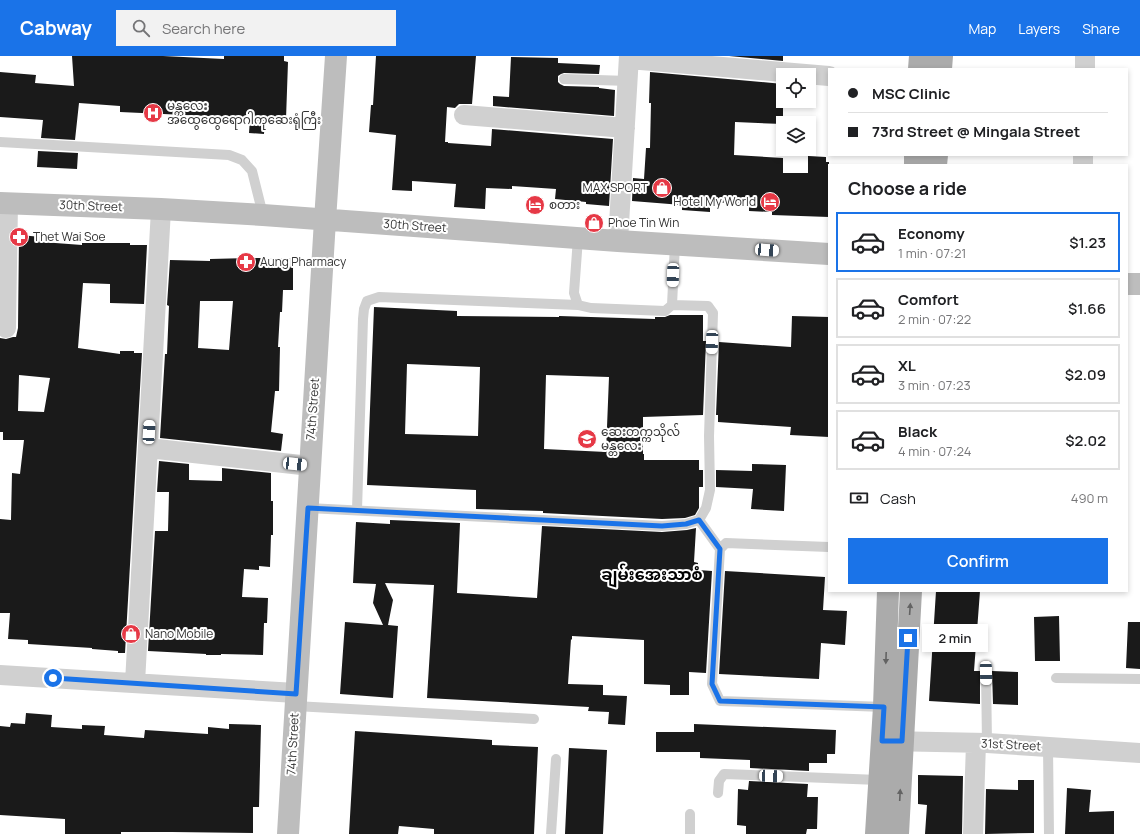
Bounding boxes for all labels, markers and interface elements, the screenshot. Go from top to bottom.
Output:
search box [116,10,396,46]
text: Cabway [20,15,92,41]
icon: search [130,17,152,39]
text: Search here [162,18,245,39]
text: Map [968,19,996,38]
text: Layers [1018,19,1060,38]
text: Share [1082,19,1120,38]
map controls [776,68,816,156]
button: locate [776,68,816,108]
text: MSC Clinic [872,83,950,104]
place label: မန္တလေး အထွေထွေရောဂါကုဆေးရုံကြီး [167,97,321,130]
hospital icon: မန္တလေး အထွေထွေရောဂါကုဆေးရုံကြီး [142,102,164,124]
button: layers [776,116,816,156]
text: 73rd Street @ Mingala Street [872,121,1080,142]
text: Choose a ride [848,176,967,200]
shop icon: MAX SPORT [651,177,673,199]
place label: MAX SPORT [583,179,649,196]
hotel icon: Hotel My World [759,191,781,213]
place label: Hotel My World [673,193,756,210]
hotel icon: စတား [524,194,546,216]
street label: 30th Street [59,196,123,215]
place label: စတား [549,196,580,213]
shop icon: Phoe Tin Win [583,212,605,234]
place label: Phoe Tin Win [608,214,679,231]
street label: 30th Street [383,215,448,236]
text: Economy [898,223,965,244]
icon: car [850,224,886,260]
pharmacy icon: Thet Wai Soe [8,226,30,248]
place label: Thet Wai Soe [33,228,106,245]
text: $1.23 [1069,232,1106,253]
car [755,243,779,257]
text: 1 min · 07:21 [898,244,966,262]
pharmacy icon: Aung Pharmacy [235,251,257,273]
place label: Aung Pharmacy [260,253,347,270]
car [667,263,679,287]
text: Comfort [898,289,959,310]
icon: car [850,290,886,326]
text: $1.66 [1068,298,1106,319]
text: 2 min · 07:22 [898,310,971,328]
car [706,330,718,354]
text: XL [898,355,916,376]
icon: car [850,356,886,392]
text: $2.09 [1065,364,1106,385]
text: 3 min · 07:23 [898,376,971,394]
street label: 74th Street [302,377,323,441]
car [142,420,156,444]
text: Black [898,421,937,442]
icon: car [850,422,886,458]
place label: ဆေးတက္ကသိုလ် မန္တလေး [601,423,680,456]
school or university icon: ဆေးတက္ကသိုလ် မန္တလေး [576,428,598,450]
text: $2.02 [1065,430,1106,451]
text: 4 min · 07:24 [898,442,971,460]
car [282,457,308,471]
icon: cash [848,487,870,509]
text: Cash [880,488,916,509]
text: 490 m [1071,489,1108,507]
button: Confirm [848,538,1108,584]
district label: ချမ်းအေးသာစံ [601,563,703,588]
one-way arrow [906,603,913,615]
shop icon: Nano Mobile [120,623,142,645]
callout: 2 min [922,624,988,652]
place label: Nano Mobile [145,625,213,642]
route end [899,629,917,647]
text: 2 min [938,629,972,647]
one-way arrow [883,652,889,665]
car [980,661,992,685]
route start [44,669,62,687]
street label: 74th Street [282,712,303,775]
street label: 31st Street [981,734,1042,755]
car [759,770,783,782]
one-way arrow [896,789,903,801]

